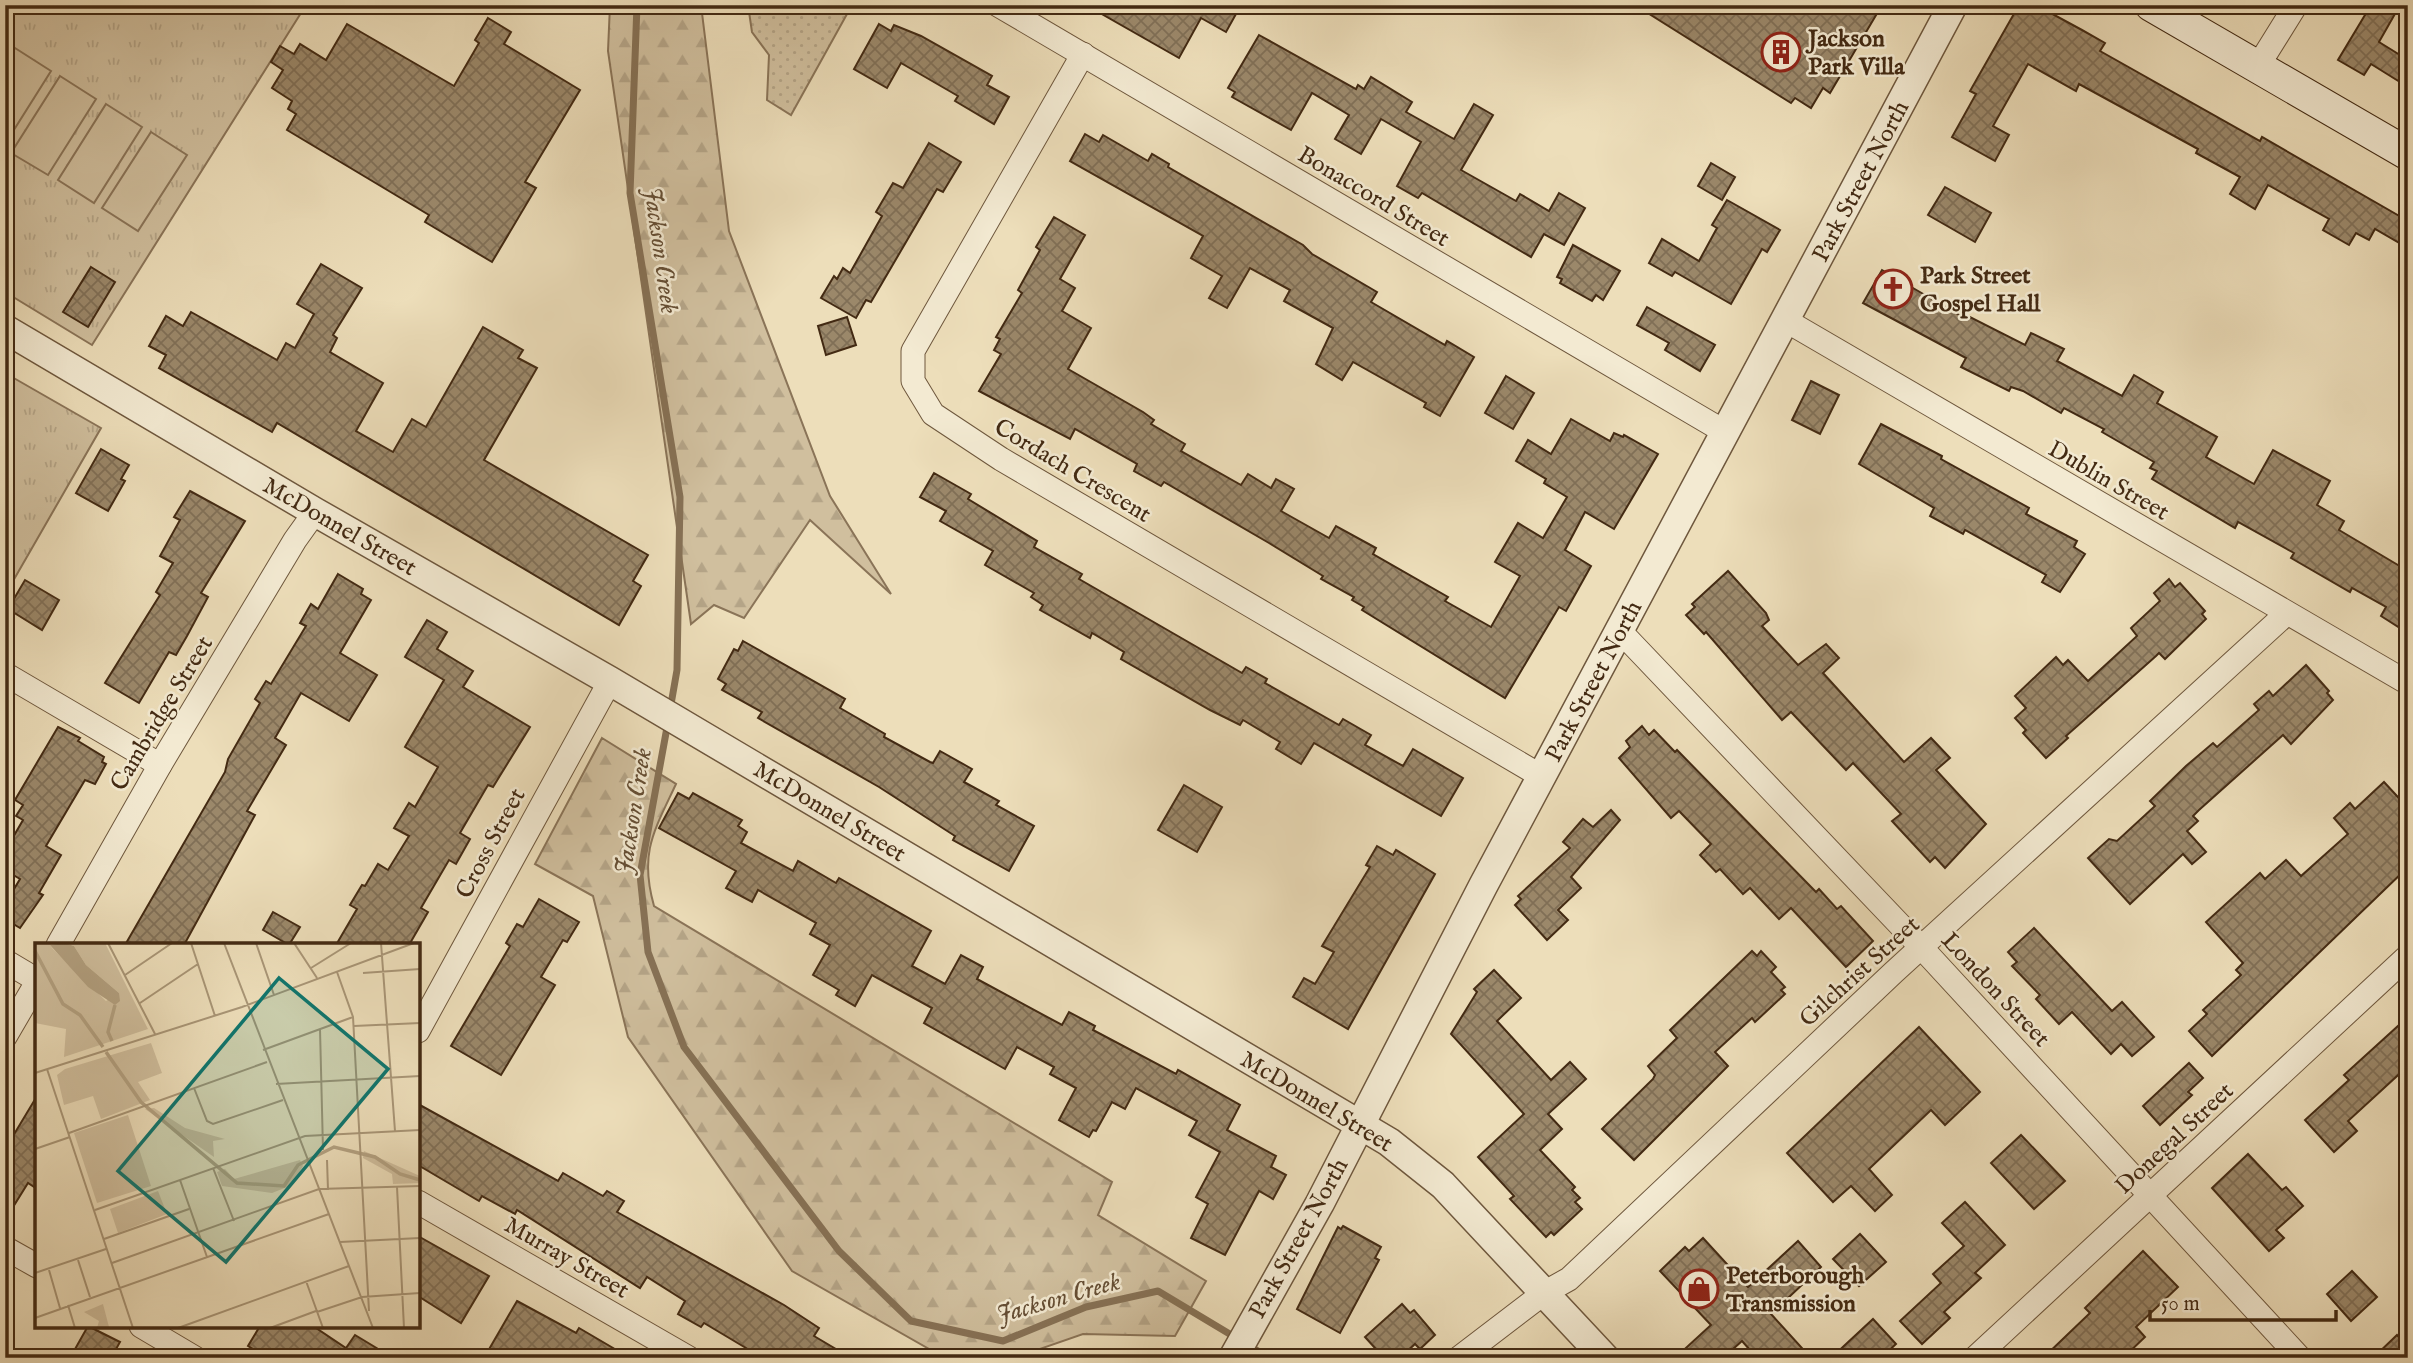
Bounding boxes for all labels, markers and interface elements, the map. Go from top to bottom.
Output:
place label: Jackson Park Villa [1805,24,1905,83]
building icon: Jackson Park Villa [1760,31,1802,73]
street label: Park Street North [1806,95,1917,268]
street label: Bonaccord Street [1292,140,1455,255]
water label: Jackson Creek [635,185,686,316]
place label: Park Street Gospel Hall [1920,261,2041,320]
church icon: Park Street Gospel Hall [1872,268,1914,310]
street label: Cordach Crescent [988,412,1156,530]
street label: Dublin Street [2042,434,2174,528]
street label: McDonnel Street [257,471,422,584]
street label: Park Street North [1539,595,1650,768]
street label: Cambridge Street [104,631,221,797]
water label: Jackson Creek [607,745,660,877]
street label: McDonnel Street [747,755,911,870]
street label: Cross Street [449,783,533,904]
street label: Gilchrist Street [1793,910,1927,1034]
street label: London Street [1934,926,2056,1054]
inset map [35,943,420,1328]
street label: McDonnel Street [1234,1045,1398,1160]
street label: Donegal Street [2109,1076,2241,1202]
street label: Park Street North [1242,1153,1356,1324]
street label: Murray Street [498,1210,634,1307]
place label: Peterborough Transmission [1725,1261,1864,1320]
water label: Jackson Creek [993,1265,1125,1332]
shop icon: Peterborough Transmission [1678,1268,1720,1310]
scale bar [2150,1279,2336,1323]
text: 50 m [2161,1291,2200,1318]

